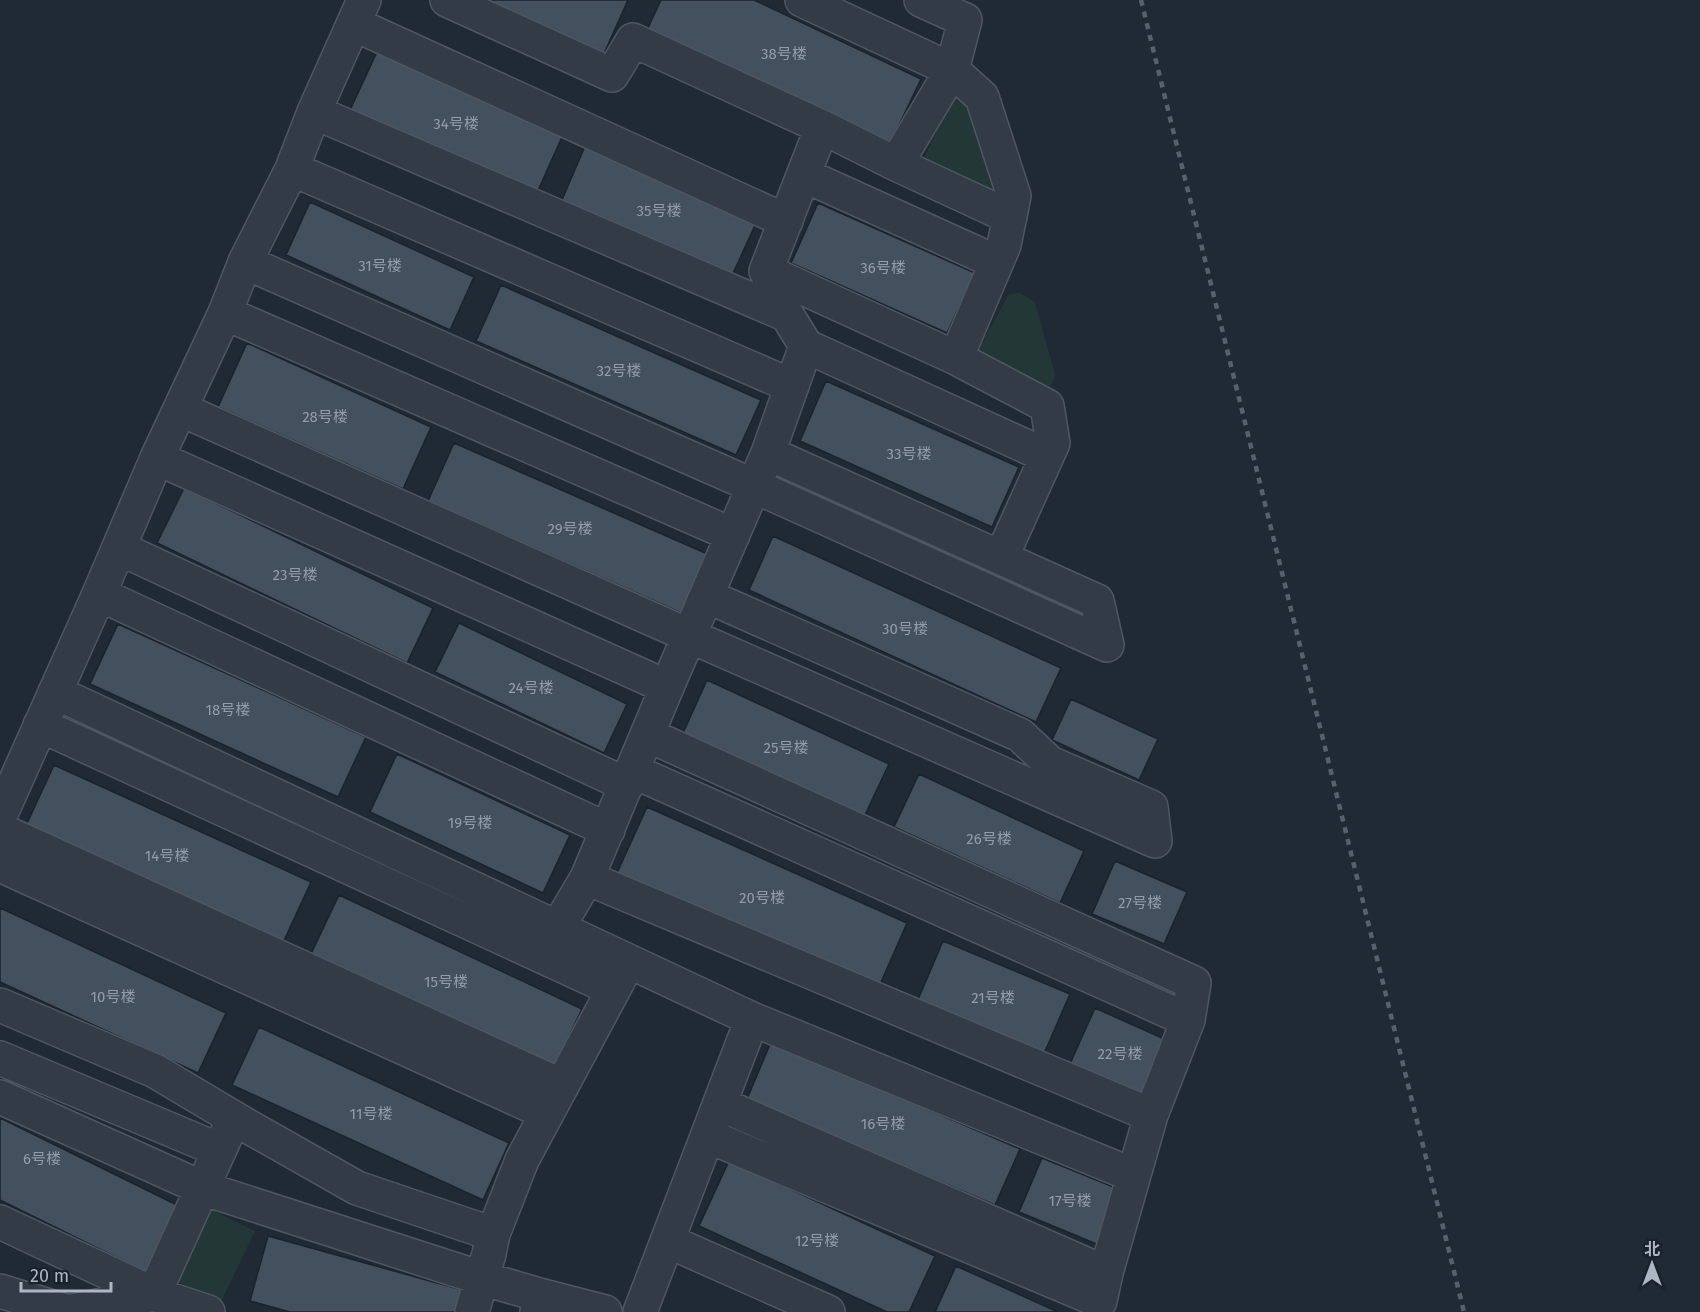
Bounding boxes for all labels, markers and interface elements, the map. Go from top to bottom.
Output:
house number: 38号楼 [761,45,807,63]
house number: 34号楼 [433,115,479,133]
house number: 35号楼 [636,202,682,220]
house number: 31号楼 [358,257,402,275]
house number: 36号楼 [860,259,906,277]
house number: 32号楼 [597,362,641,380]
house number: 28号楼 [302,408,348,426]
house number: 33号楼 [887,445,931,463]
house number: 29号楼 [547,520,593,538]
house number: 23号楼 [273,566,317,584]
house number: 30号楼 [882,620,928,638]
house number: 24号楼 [508,679,554,697]
house number: 18号楼 [206,701,250,719]
house number: 25号楼 [764,739,808,757]
house number: 19号楼 [448,814,492,832]
house number: 26号楼 [966,830,1012,848]
house number: 14号楼 [145,847,189,865]
house number: 20号楼 [739,889,785,907]
house number: 27号楼 [1118,894,1162,912]
house number: 15号楼 [424,973,468,991]
house number: 10号楼 [91,988,135,1006]
house number: 21号楼 [971,989,1015,1007]
house number: 22号楼 [1098,1045,1142,1063]
house number: 11号楼 [350,1105,392,1123]
house number: 16号楼 [861,1115,905,1133]
house number: 6号楼 [23,1150,61,1168]
house number: 17号楼 [1048,1192,1092,1210]
house number: 12号楼 [795,1232,839,1250]
north arrow [1622,1234,1682,1294]
text: 北 [1644,1240,1660,1259]
scale bar [21,1255,111,1293]
text: 20 m [30,1265,69,1287]

